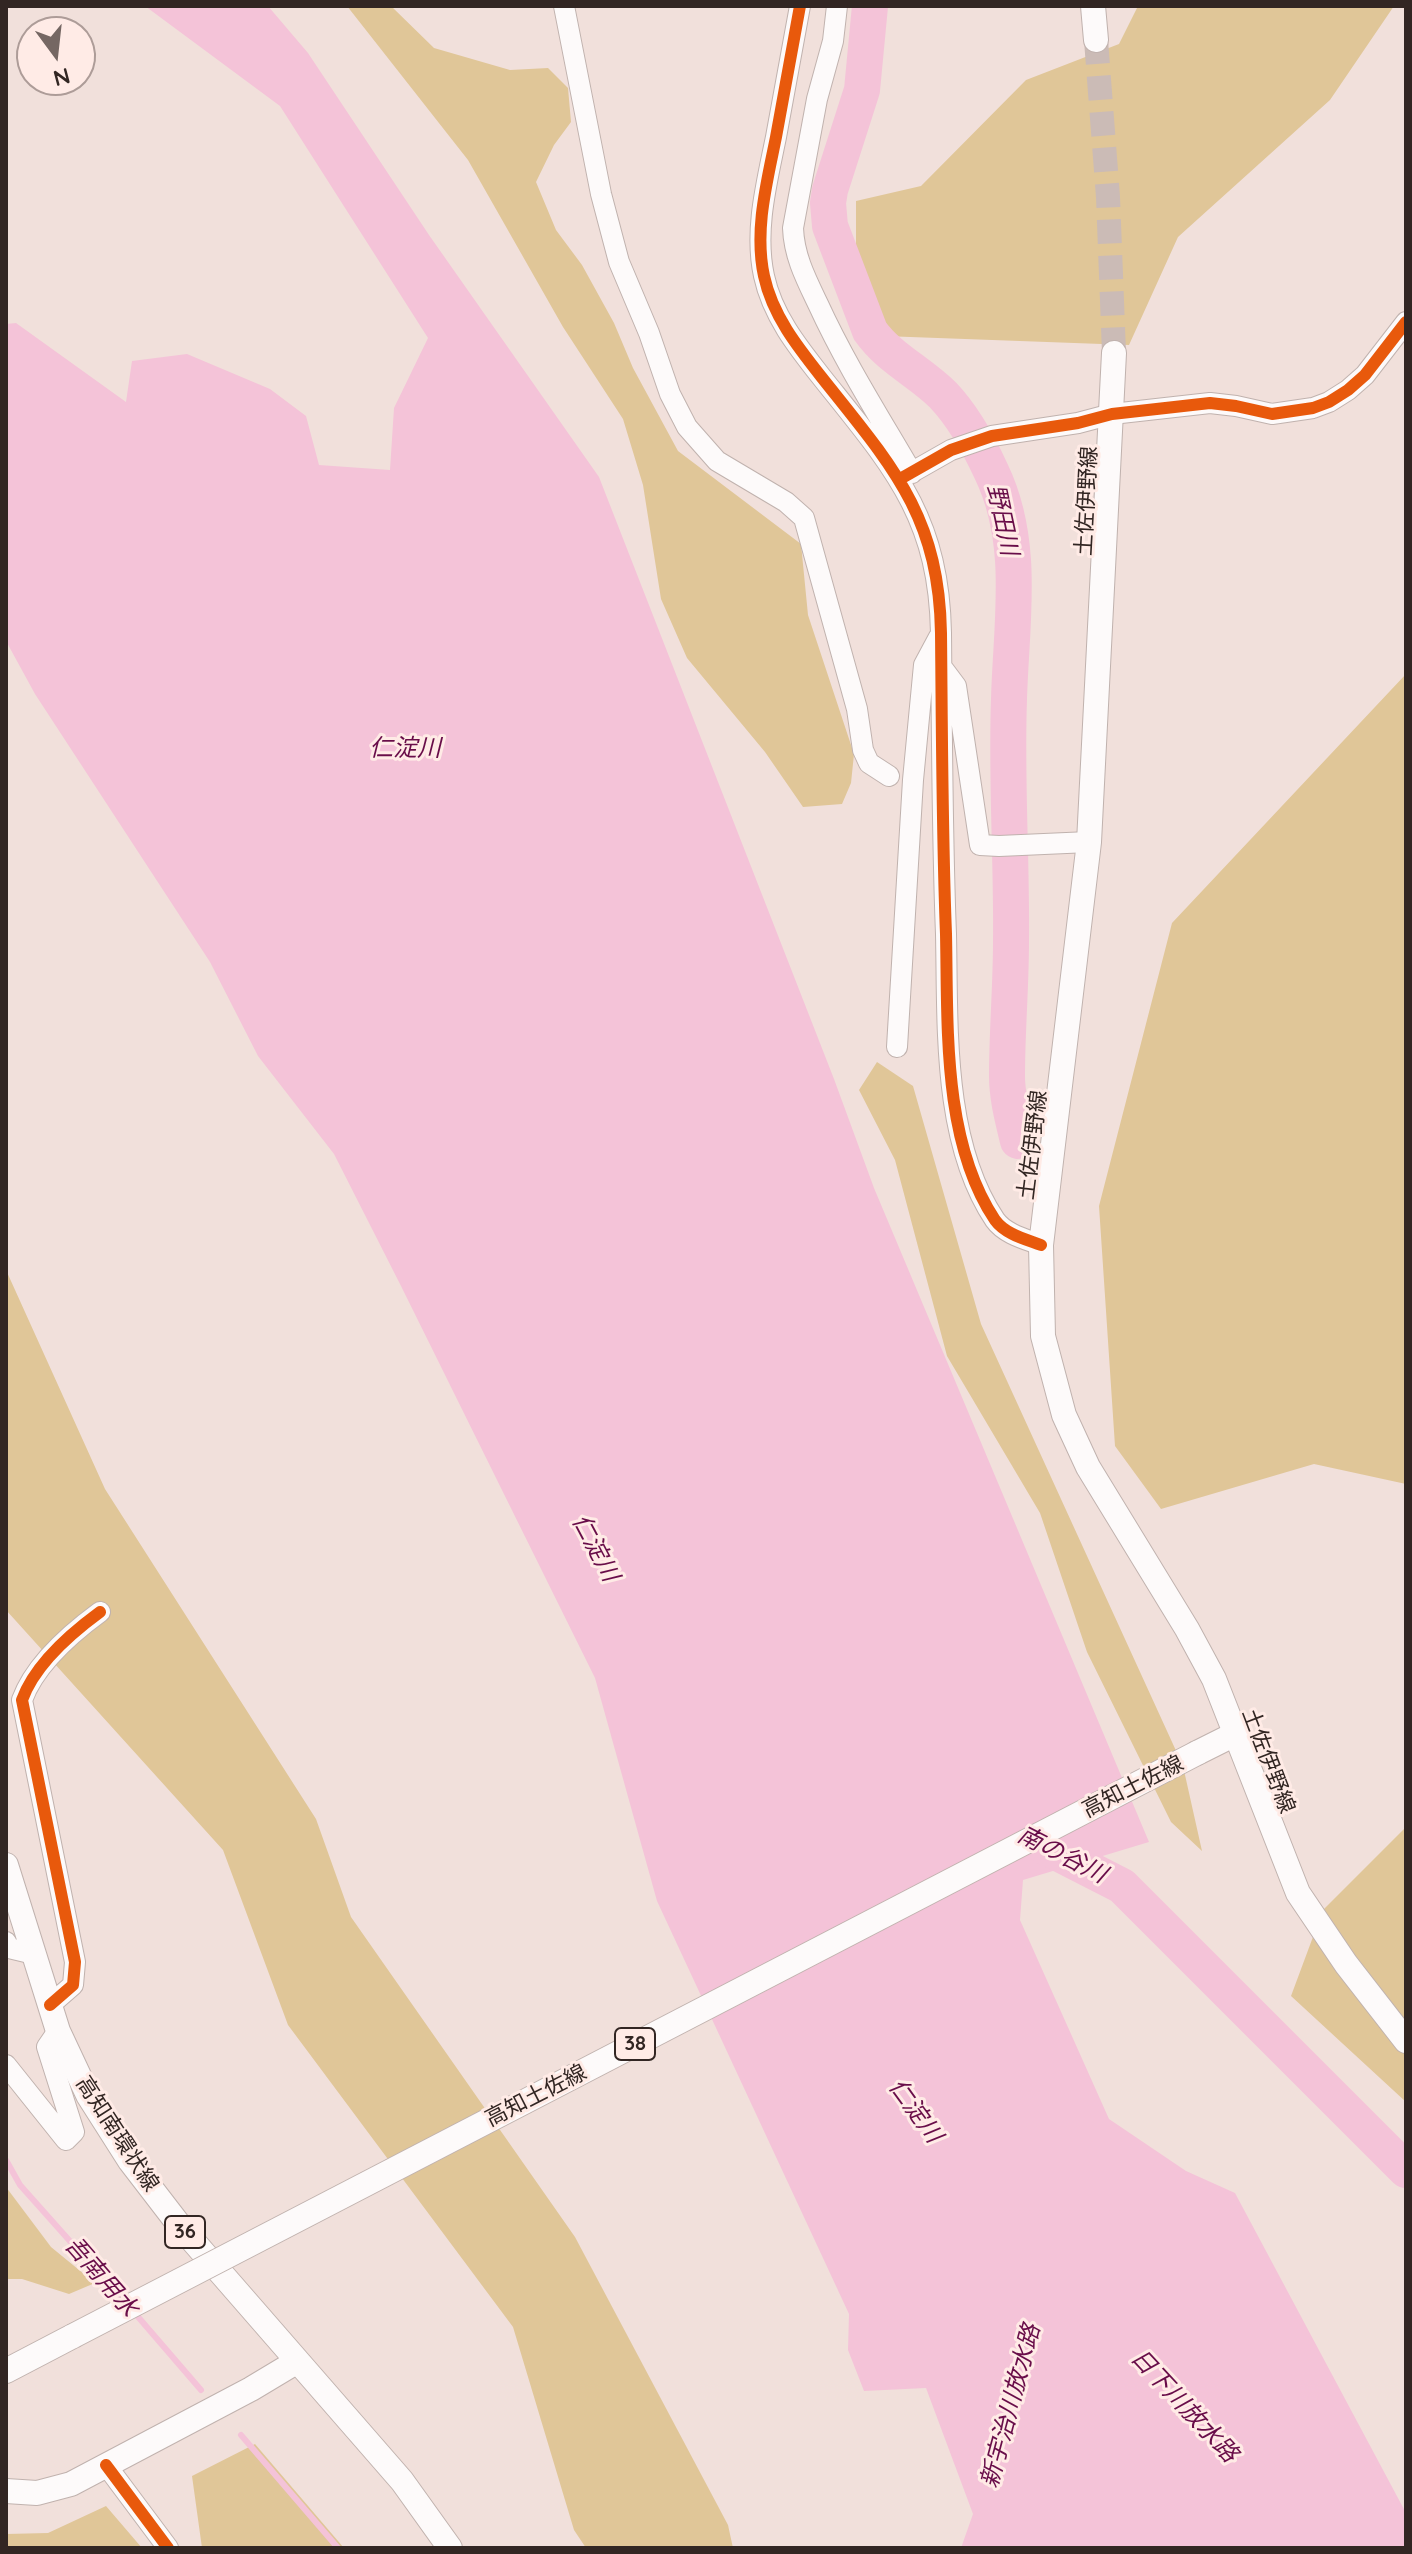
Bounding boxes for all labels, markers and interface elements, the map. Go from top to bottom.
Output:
north arrow [16,16,96,96]
text: N [50,62,73,93]
street label: 土佐伊野線 [1071,445,1103,557]
water label: 野田川 [980,482,1024,558]
water label: 仁淀川 [369,735,441,763]
street label: 土佐伊野線 [1013,1089,1053,1201]
water label: 仁淀川 [565,1509,625,1587]
street label: 土佐伊野線 [1236,1705,1300,1817]
street label: 高知土佐線 [1078,1750,1188,1824]
water label: 南の谷川 [1013,1820,1111,1890]
road number: 38 [615,2028,655,2060]
street label: 高知土佐線 [481,2059,591,2133]
street label: 高知南環状線 [70,2071,164,2197]
water label: 仁淀川 [882,2073,948,2149]
road number: 36 [165,2216,205,2248]
water label: 吾南用水 [59,2231,143,2323]
water label: 新宇治川放水路 [975,2321,1047,2491]
water label: 日下川放水路 [1124,2344,1244,2468]

